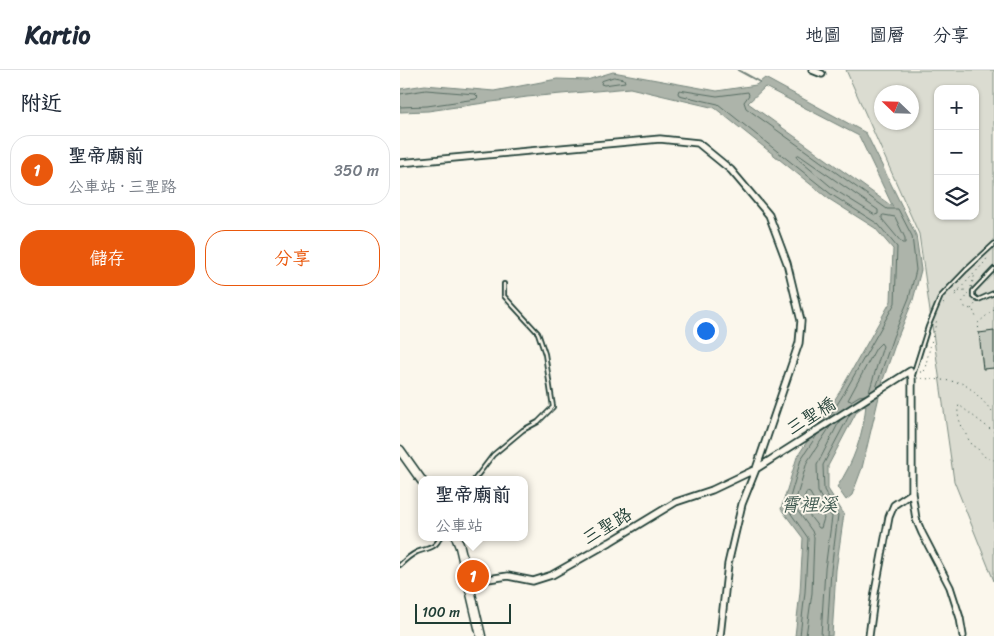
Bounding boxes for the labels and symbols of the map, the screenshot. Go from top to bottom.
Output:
north arrow [874,85,919,130]
your location [693,318,719,344]
street label: 三聖橋 [780,388,842,444]
water label: 霄裡溪 [780,488,838,521]
street label: 三聖路 [576,498,638,554]
pin: 1 [457,557,489,595]
scale bar [415,601,511,624]

